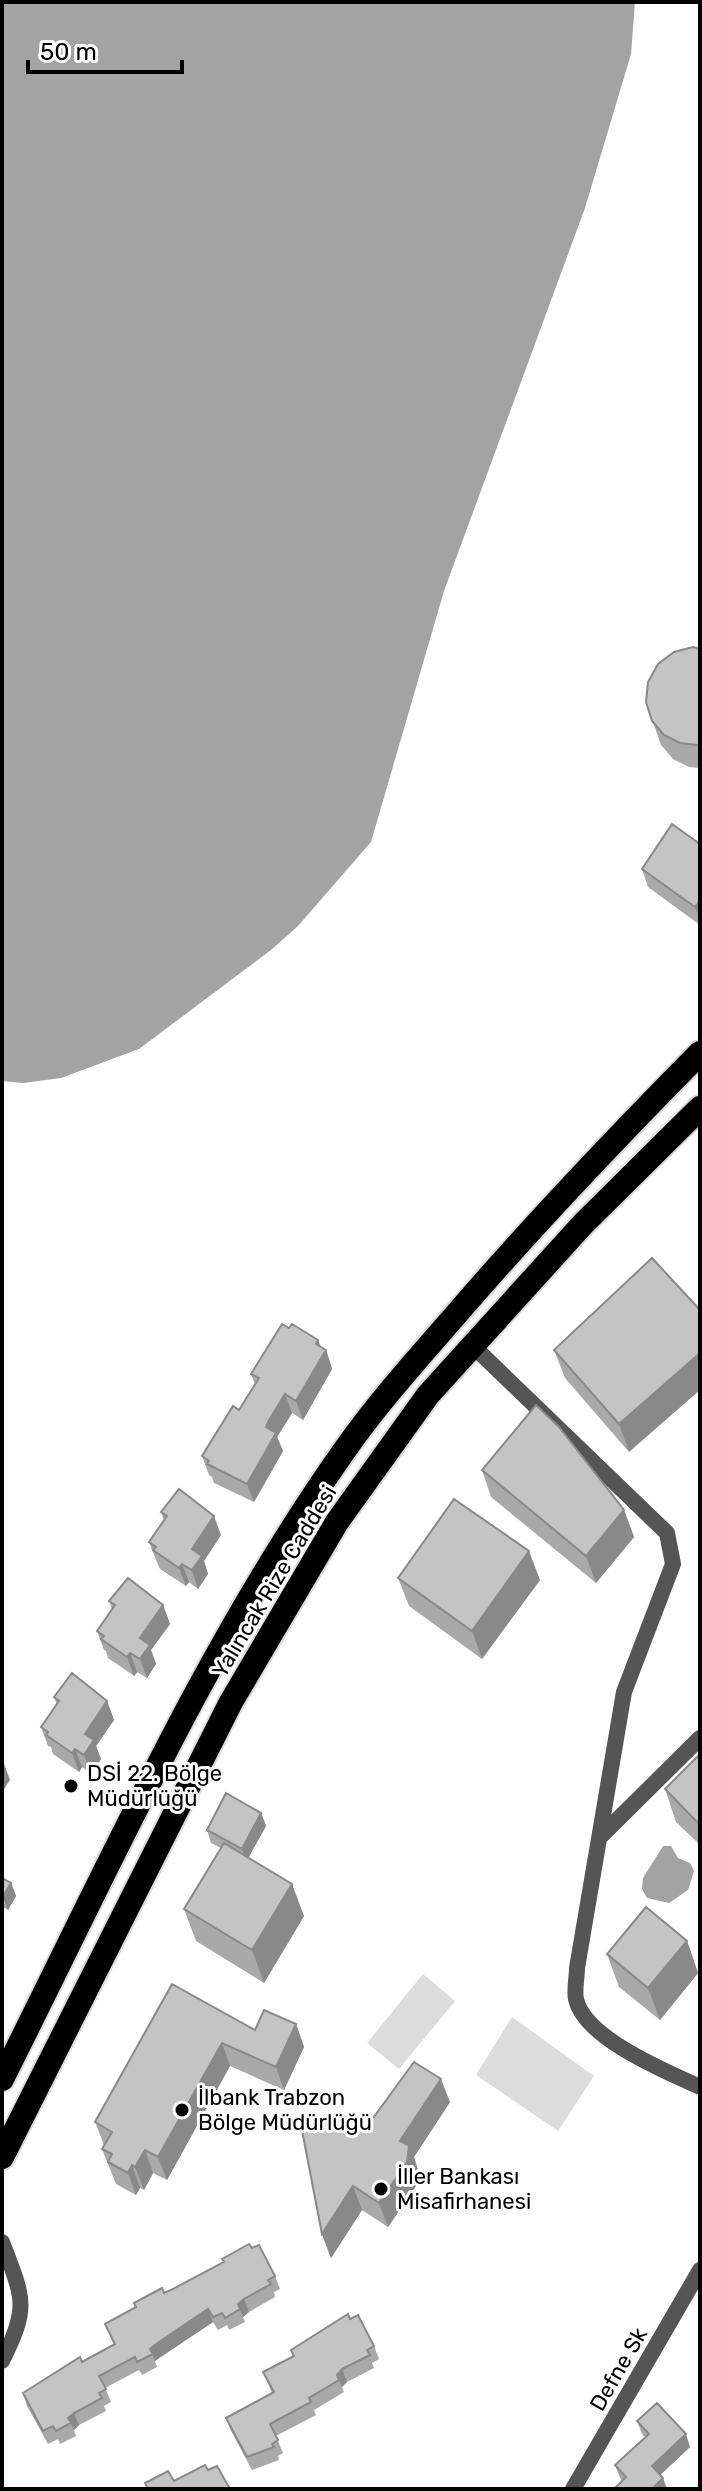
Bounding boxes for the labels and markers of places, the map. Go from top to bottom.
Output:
place label: DSİ 22. Bölge Müdürlüğü [87,1760,222,1812]
marker: DSİ 22. Bölge Müdürlüğü [62,1777,80,1795]
place label: İlbank Trabzon Bölge Müdürlüğü [198,2084,372,2136]
marker: İlbank Trabzon Bölge Müdürlüğü [173,2101,191,2119]
place label: İller Bankası Misafirhanesi [397,2163,531,2215]
marker: İller Bankası Misafirhanesi [372,2180,390,2198]

